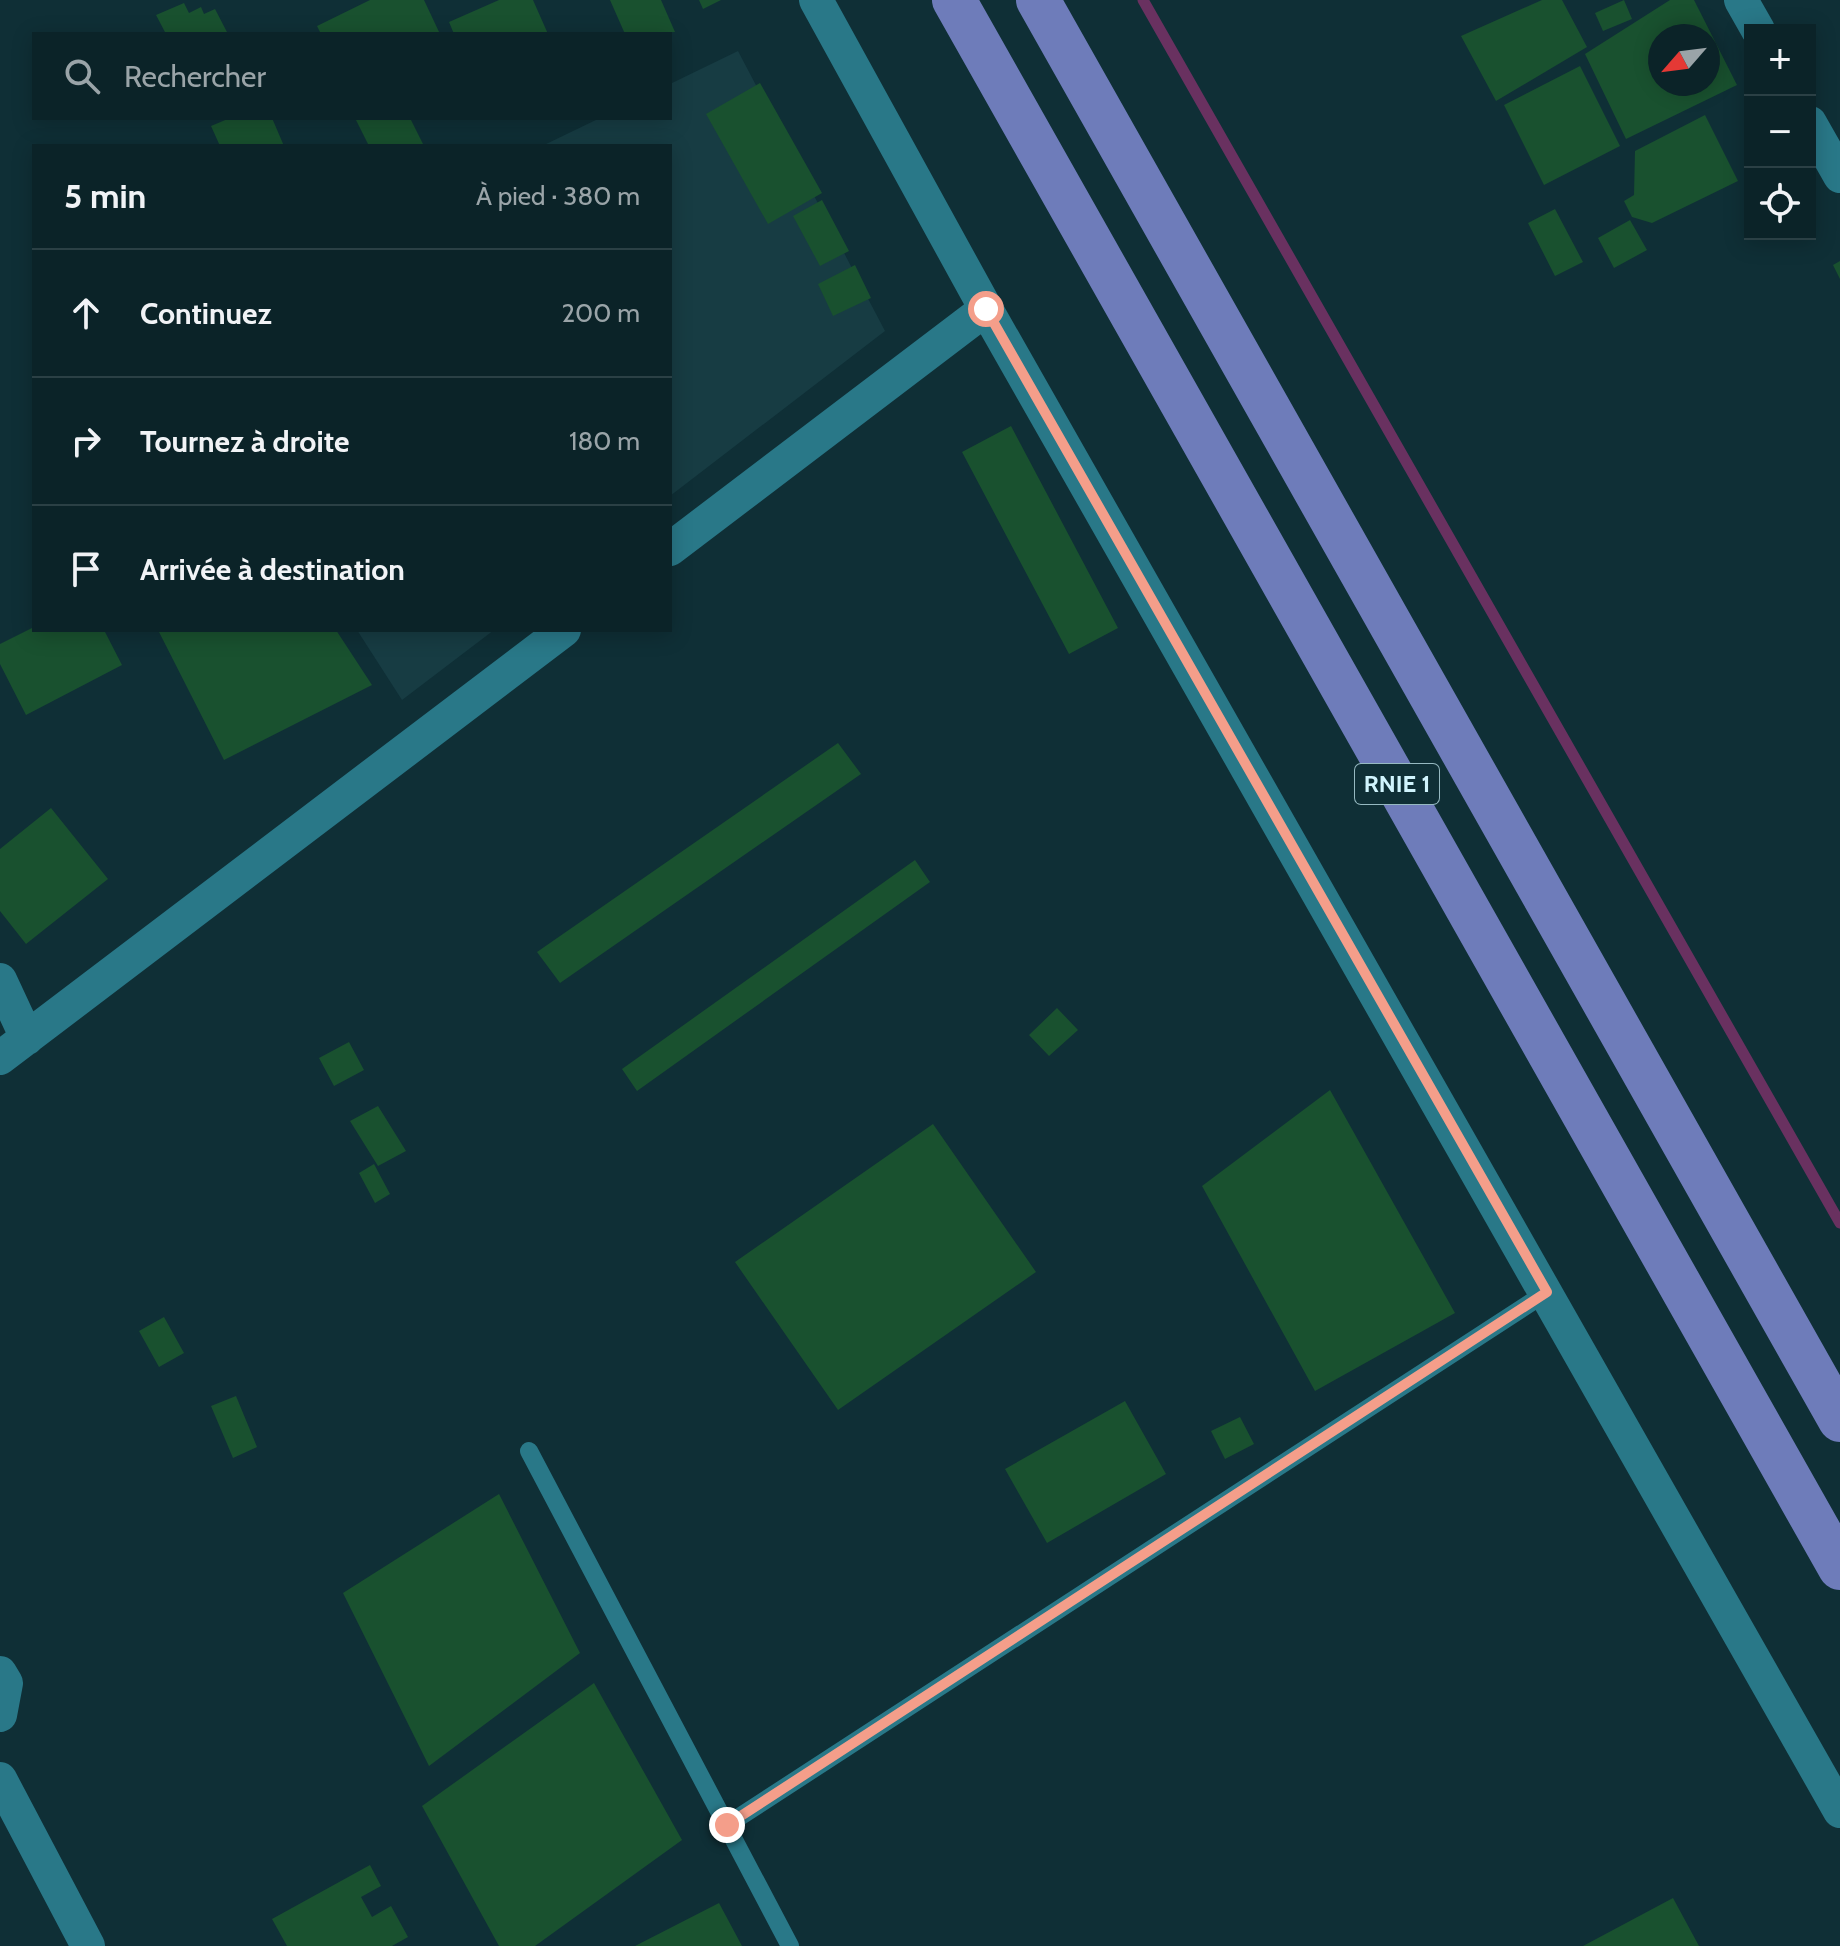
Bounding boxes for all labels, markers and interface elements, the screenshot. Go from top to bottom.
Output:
north arrow [1648,24,1720,96]
map controls [1744,24,1816,240]
button: + [1744,24,1816,96]
search box [32,32,672,120]
icon: search [60,54,104,98]
text: Rechercher [124,58,266,95]
button: − [1744,96,1816,168]
button: locate [1744,168,1816,240]
text: 5 min [64,175,146,217]
text: À pied · 380 m [476,180,640,212]
icon: ahead [64,291,108,335]
route start [968,291,1004,327]
text: Continuez [140,295,272,332]
text: 200 m [561,297,640,329]
icon: right [64,419,108,463]
text: Tournez à droite [140,423,349,460]
text: 180 m [569,425,640,457]
icon: arrive [64,547,108,591]
text: Arrivée à destination [140,551,405,588]
road number: RNIE 1 [1355,764,1439,804]
route end [709,1807,745,1843]

